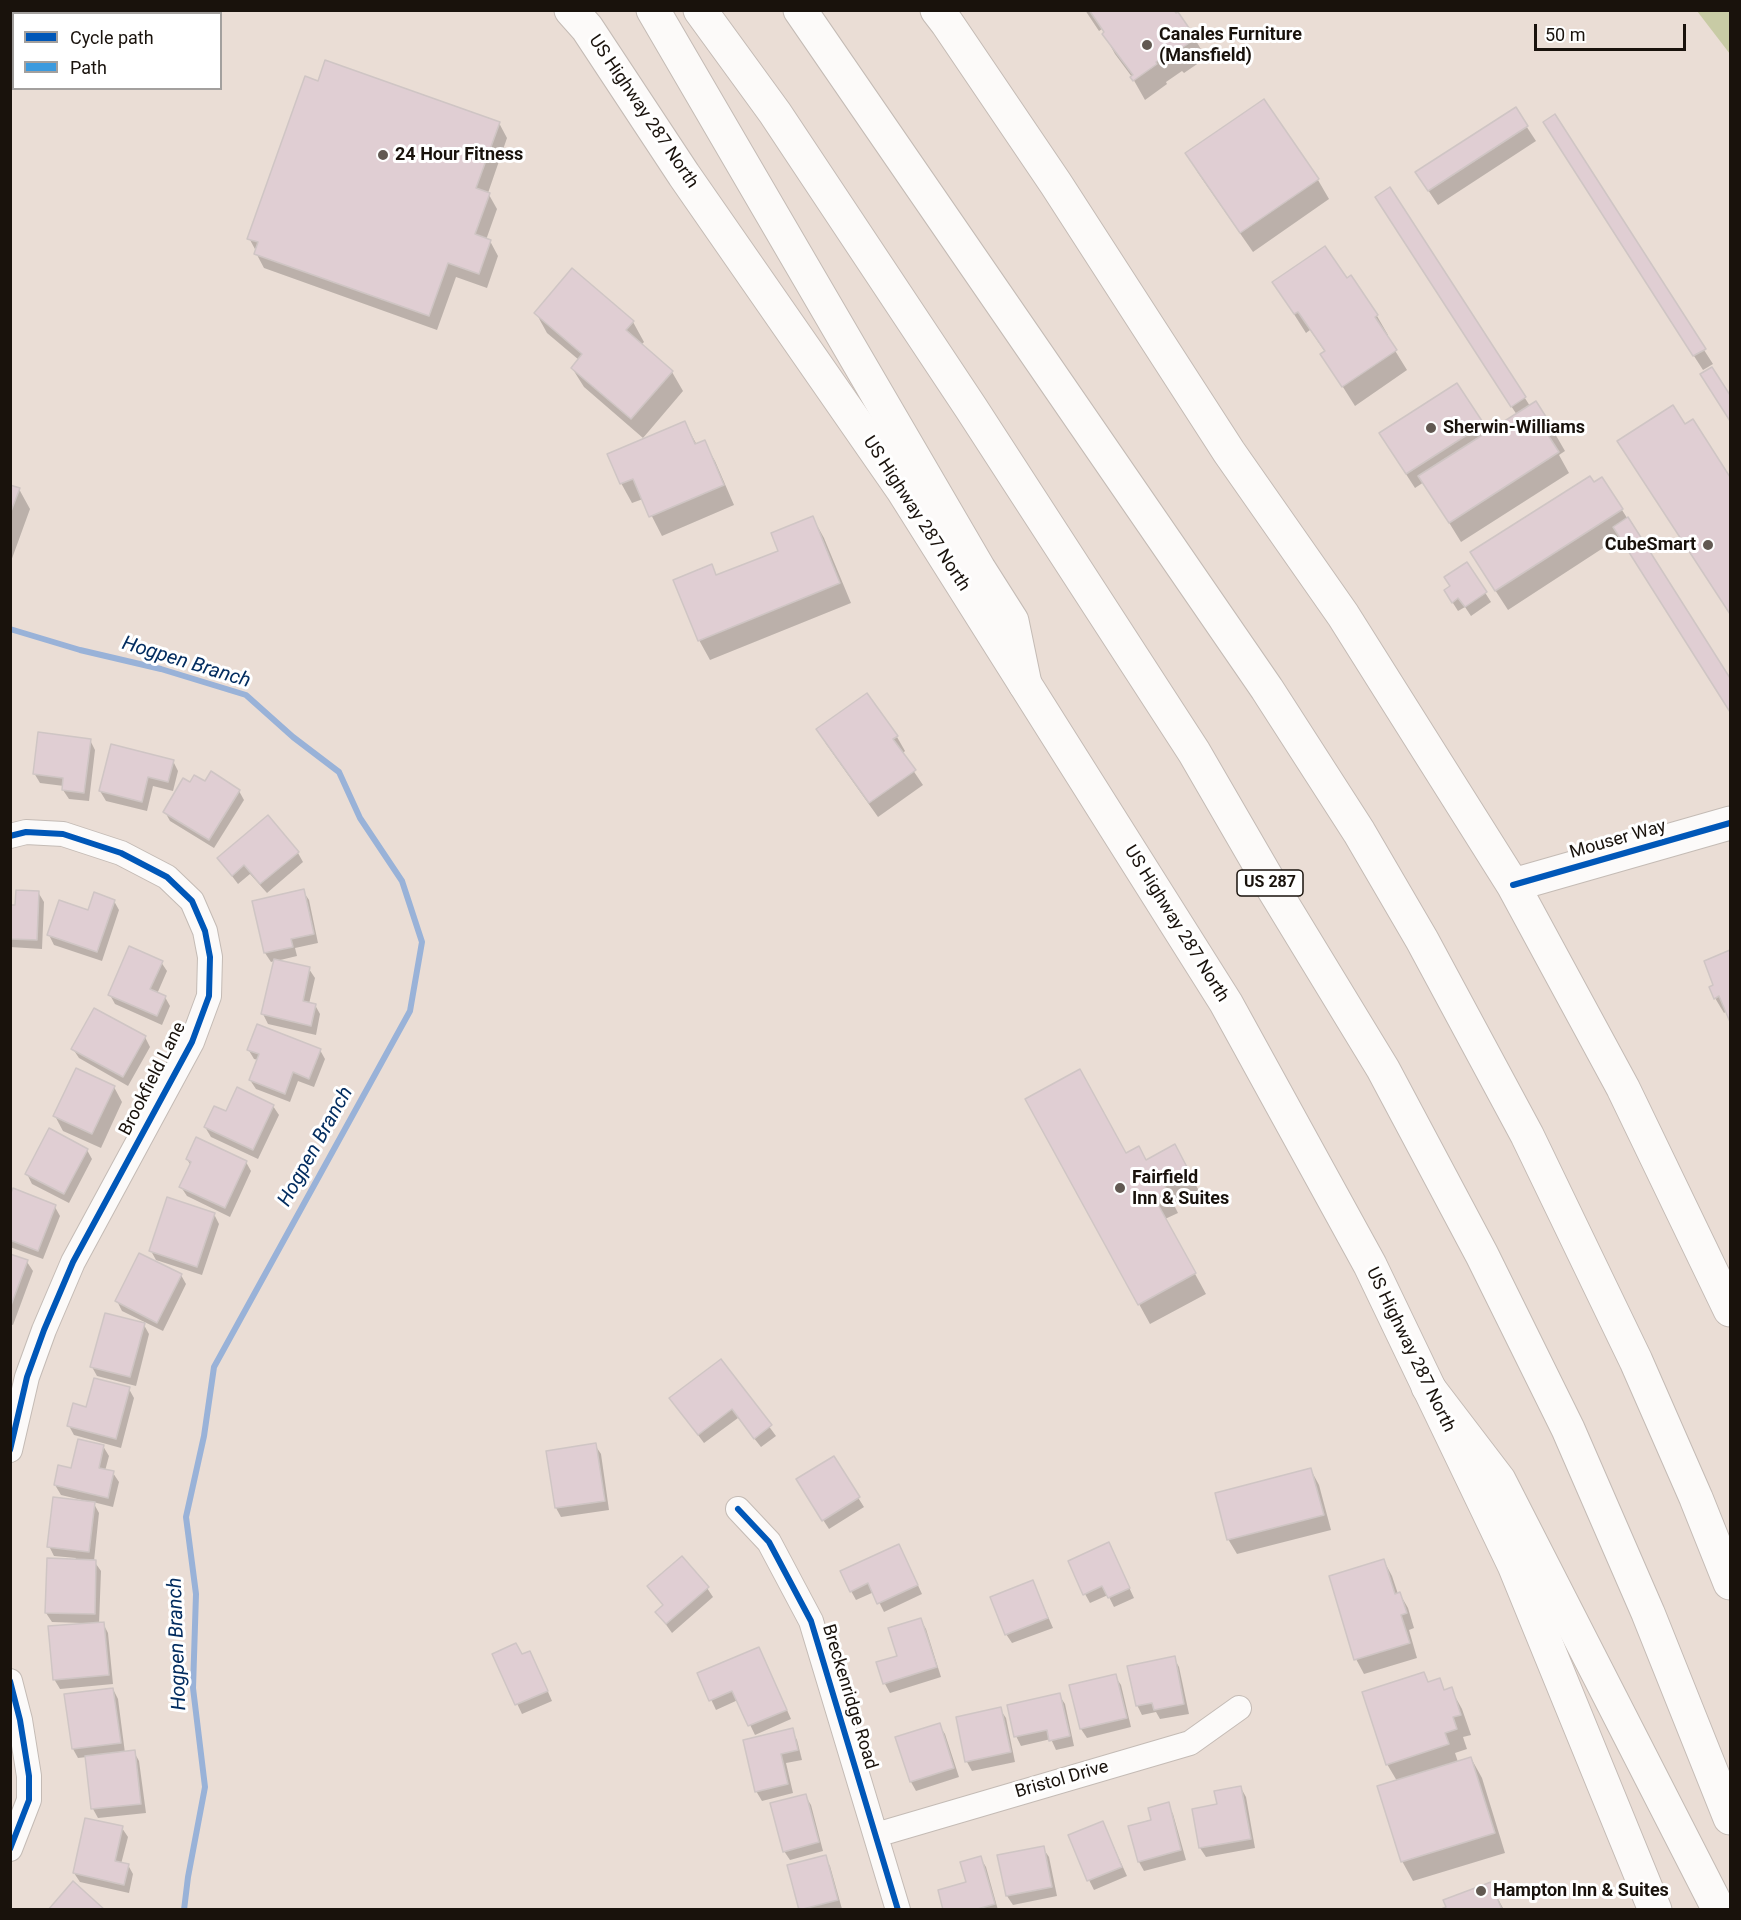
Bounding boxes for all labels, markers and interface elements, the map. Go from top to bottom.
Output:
legend [12,12,222,90]
scale bar [1537,12,1688,50]
place label: Canales Furniture (Mansfield) [1159,24,1302,66]
text: 50 m [1545,24,1585,45]
text: Cycle path [70,27,154,48]
street label: US Highway 287 North [584,31,702,193]
marker: Canales Furniture (Mansfield) [1140,38,1154,52]
text: Path [70,57,107,78]
place label: 24 Hour Fitness [395,144,523,166]
marker: 24 Hour Fitness [376,148,390,162]
place label: Sherwin-Williams [1443,417,1585,439]
marker: Sherwin-Williams [1424,421,1438,435]
street label: US Highway 287 North [858,432,974,596]
place label: CubeSmart [1605,534,1696,556]
marker: CubeSmart [1701,538,1715,552]
water label: Hogpen Branch [119,632,253,694]
street label: Mouser Way [1567,816,1669,864]
street label: US Highway 287 North [1119,842,1233,1006]
road number: US 287 [1237,870,1303,896]
street label: Brookfield Lane [115,1019,191,1139]
water label: Hogpen Branch [273,1083,359,1211]
place label: Fairfield Inn & Suites [1132,1167,1229,1210]
marker: Fairfield Inn & Suites [1113,1181,1127,1195]
street label: US Highway 287 North [1361,1264,1459,1436]
water label: Hogpen Branch [164,1577,192,1711]
street label: Breckenridge Road [817,1622,881,1772]
street label: Bristol Drive [1013,1756,1111,1804]
place label: Hampton Inn & Suites [1493,1880,1669,1902]
marker: Hampton Inn & Suites [1474,1884,1488,1898]

